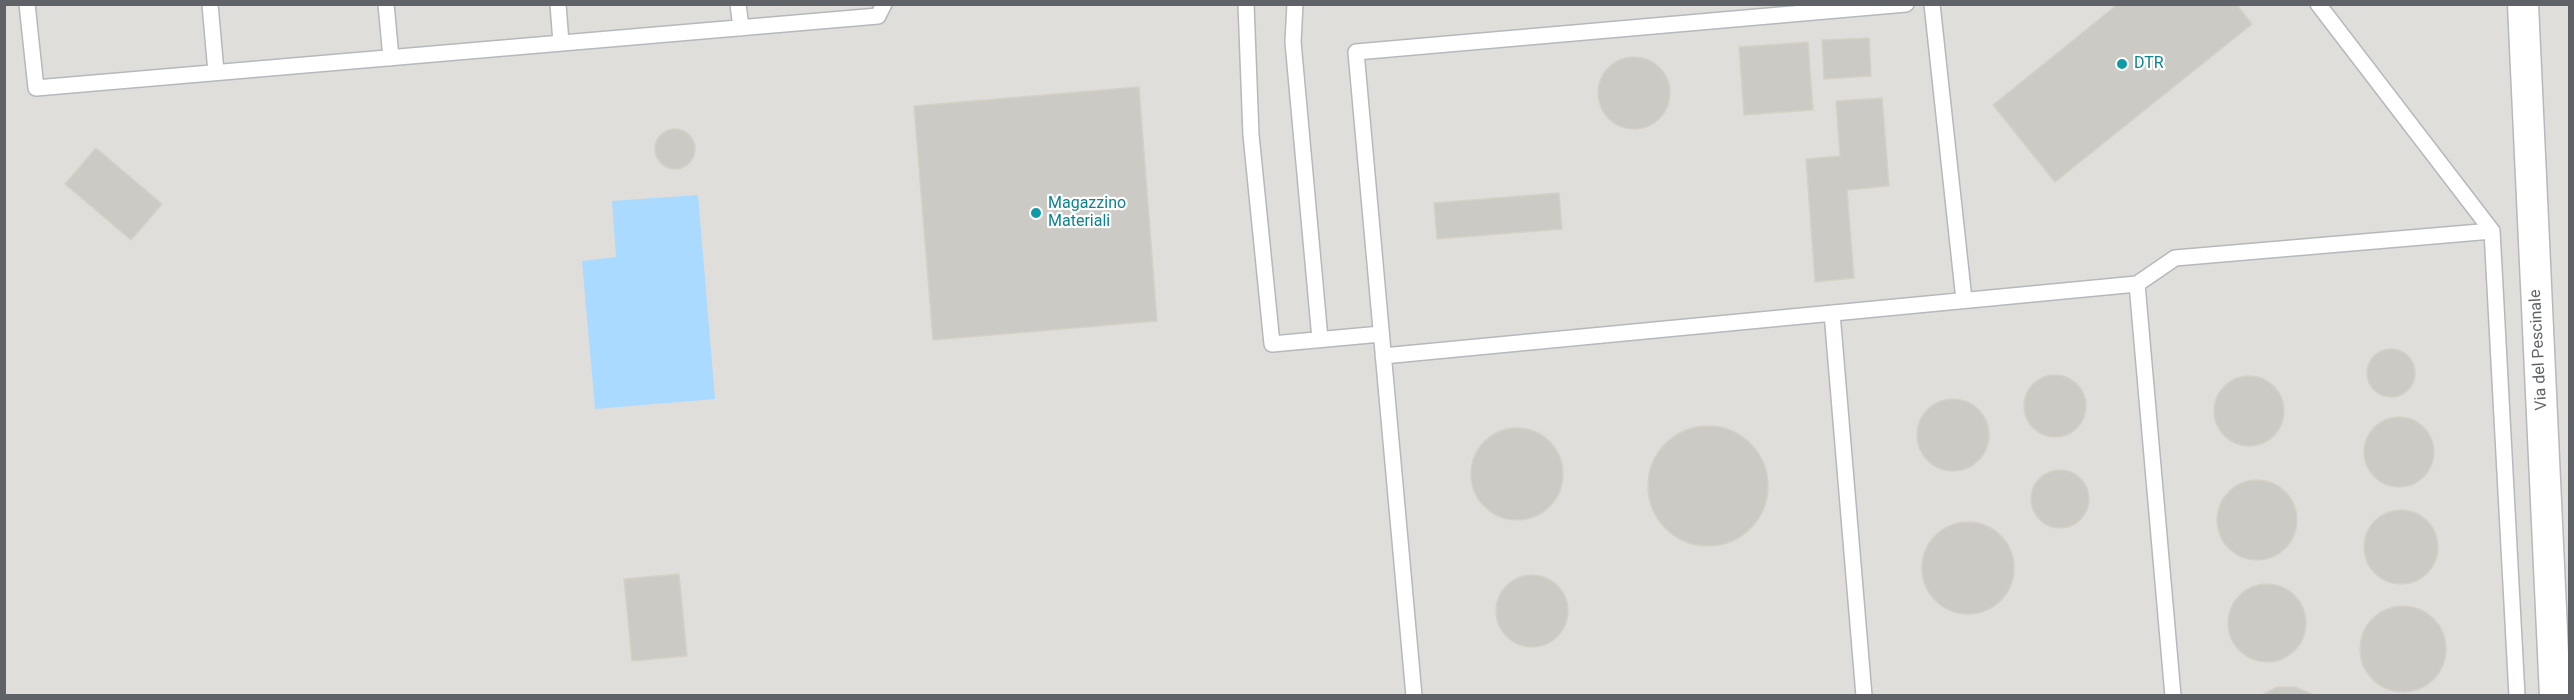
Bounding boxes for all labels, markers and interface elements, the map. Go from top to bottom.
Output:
place label: DTR [2134,54,2164,74]
marker: DTR [2115,57,2129,71]
place label: Magazzino Materiali [1048,194,1126,232]
marker: Magazzino Materiali [1029,206,1043,220]
street label: Via del Pescinale [2526,289,2552,411]

